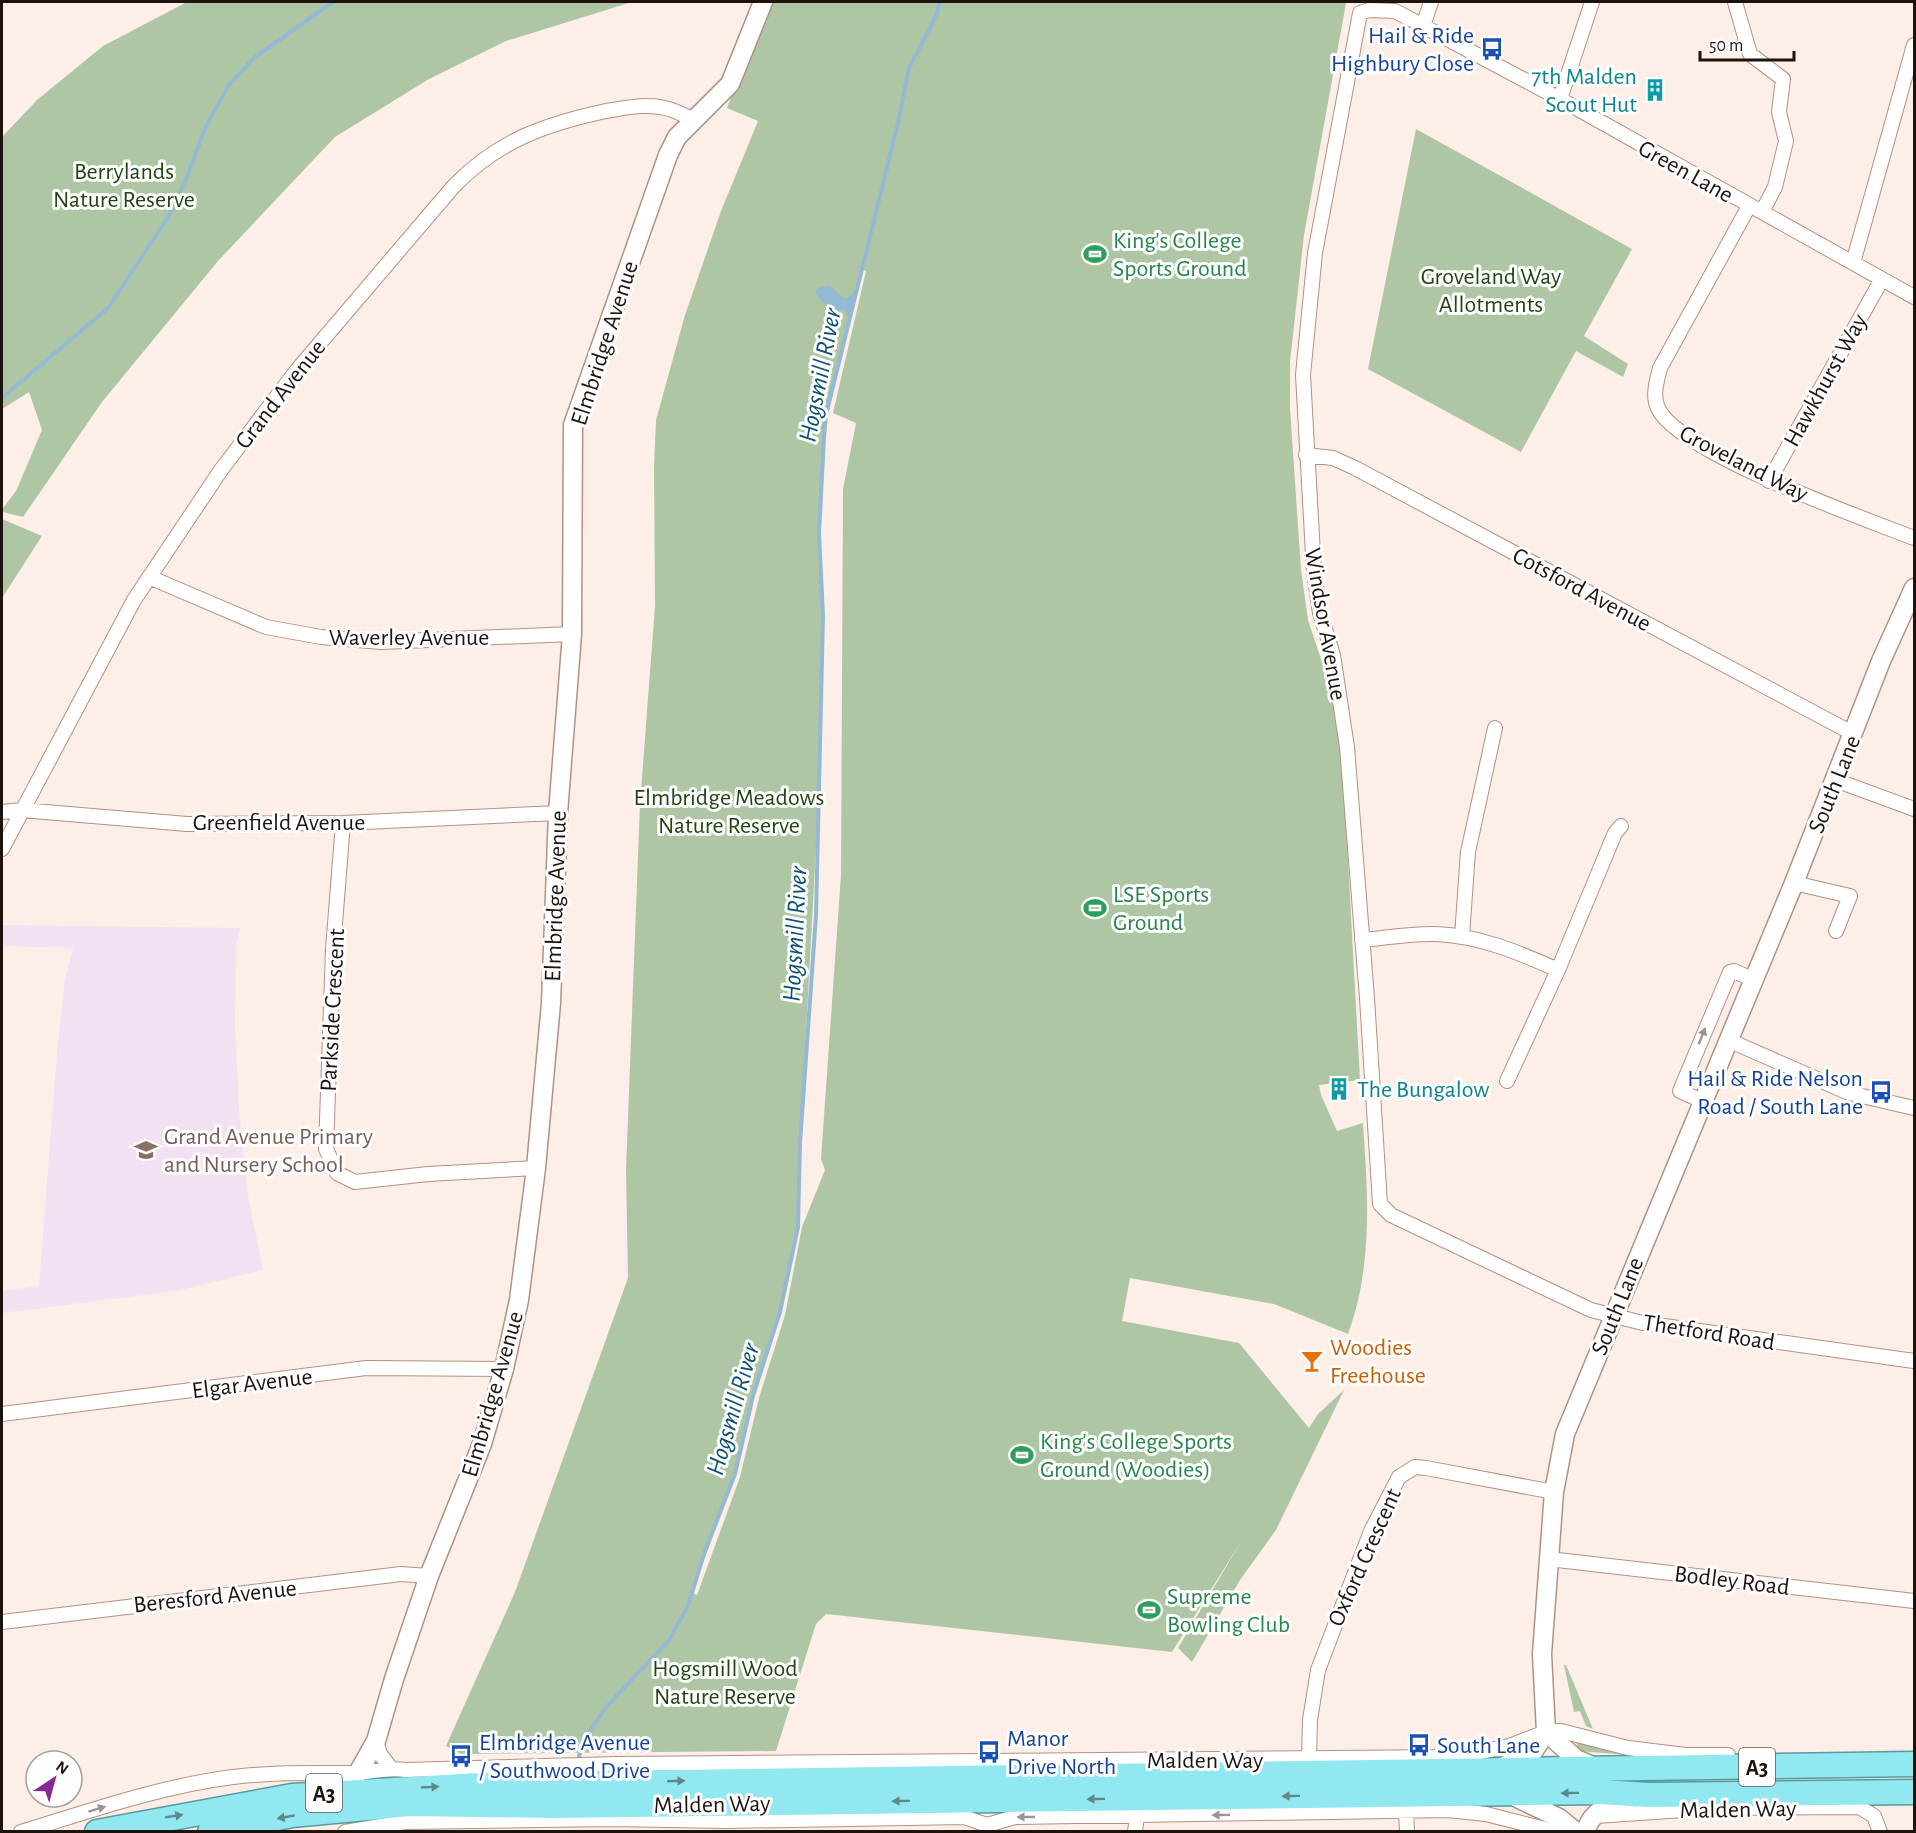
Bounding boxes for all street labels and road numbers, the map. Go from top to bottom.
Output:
street label: Green Lane [1634,136,1737,208]
street label: Elmbridge Avenue [567,258,643,429]
street label: Hawkhurst Way [1780,310,1872,451]
street label: Grand Avenue [231,336,331,454]
street label: Groveland Way [1675,421,1812,507]
street label: Cotsford Avenue [1508,543,1655,636]
street label: Windsor Avenue [1300,546,1350,702]
street label: Waverley Avenue [329,626,489,650]
street label: South Lane [1804,732,1865,837]
street label: Elmbridge Avenue [541,810,571,982]
street label: Greenfield Avenue [193,811,365,835]
street label: Parkside Crescent [317,927,349,1092]
street label: South Lane [1587,1254,1648,1359]
street label: Elmbridge Avenue [458,1309,528,1480]
street label: Thetford Road [1641,1311,1776,1355]
street label: Elgar Avenue [190,1365,314,1403]
street label: Oxford Crescent [1324,1485,1406,1630]
street label: Bodley Road [1673,1562,1791,1600]
street label: Beresford Avenue [132,1576,298,1617]
road number: A3 [1739,1748,1775,1786]
street label: Malden Way [1147,1749,1263,1773]
road number: A3 [306,1774,342,1812]
street label: Malden Way [653,1792,771,1818]
street label: Malden Way [1679,1797,1797,1823]

